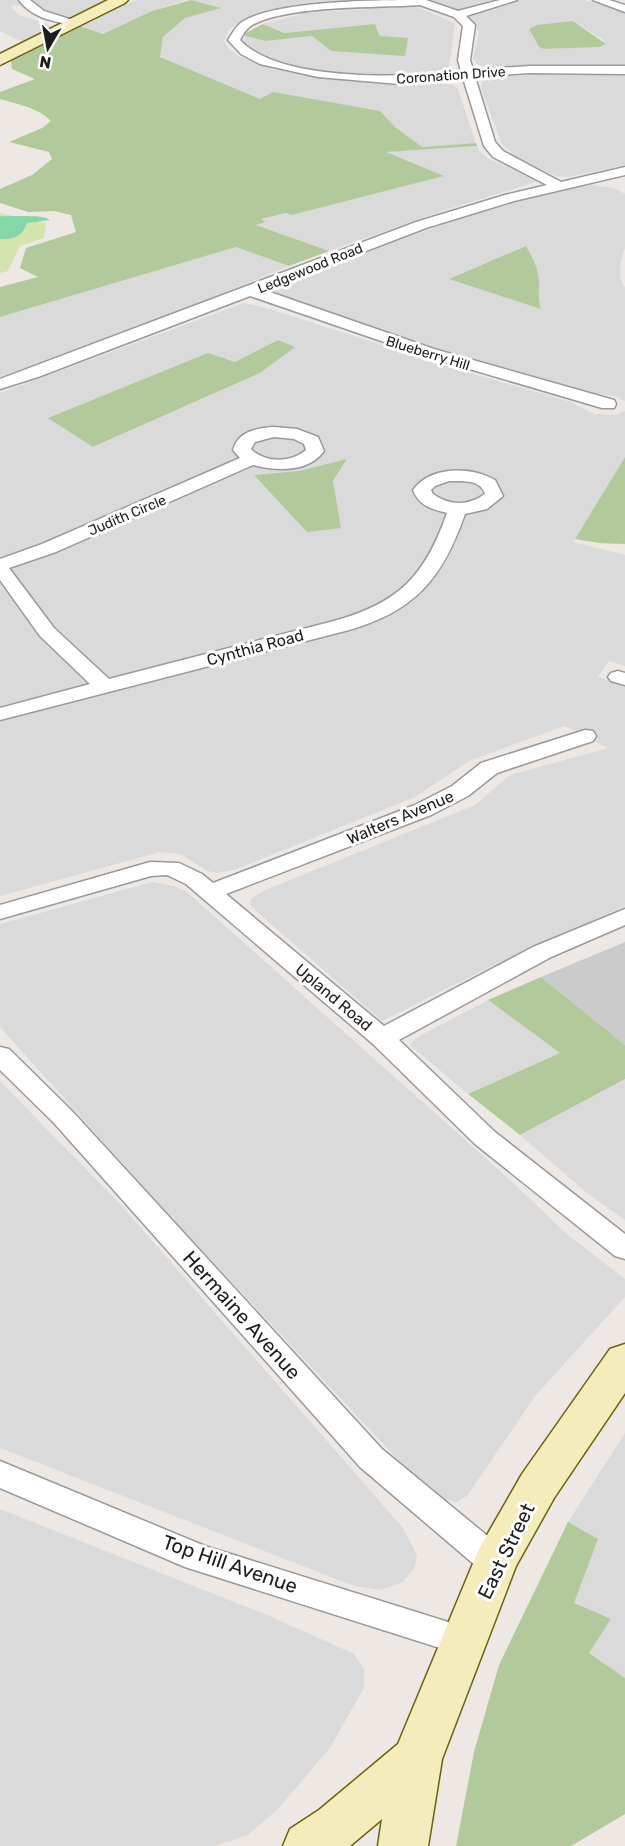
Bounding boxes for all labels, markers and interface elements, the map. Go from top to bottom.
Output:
north arrow [18,18,78,78]
text: N [38,52,53,73]
street label: Coronation Drive [396,63,506,88]
street label: Ledgewood Road [255,240,365,297]
street label: Blueberry Hill [384,333,472,374]
street label: Judith Circle [86,491,169,540]
street label: Cynthia Road [205,625,306,670]
street label: Walters Avenue [344,786,456,849]
street label: Upland Road [291,960,376,1035]
street label: Hermaine Avenue [178,1246,306,1384]
street label: East Street [472,1499,540,1603]
street label: Top Hill Avenue [159,1530,301,1598]

